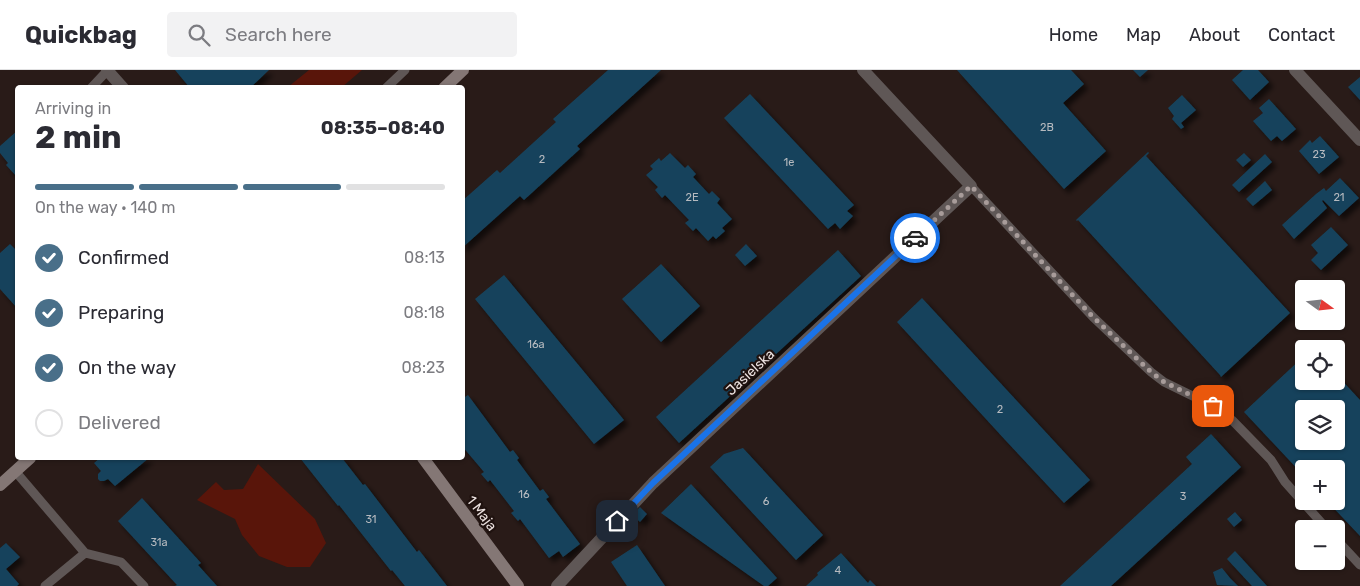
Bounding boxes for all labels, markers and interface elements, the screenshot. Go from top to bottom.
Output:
search box [167,12,517,57]
text: Quickbag [25,21,137,49]
icon: search [185,21,213,49]
text: Search here [225,23,332,46]
text: Home [1049,24,1098,46]
text: Map [1126,24,1161,46]
text: About [1189,24,1240,46]
text: Contact [1268,24,1335,46]
text: Arriving in [35,99,111,118]
text: 08:35–08:40 [321,116,445,139]
text: 2 min [35,118,122,156]
house number: 2B [1040,121,1054,134]
house number: 23 [1312,148,1326,161]
house number: 2 [539,153,545,166]
house number: 1e [784,156,794,169]
house number: 2E [685,191,699,204]
house number: 21 [1333,191,1345,204]
text: On the way · 140 m [35,198,175,217]
courier [890,213,940,263]
icon: car [901,224,929,252]
icon: check [35,244,63,272]
text: Confirmed [78,246,169,269]
text: 08:13 [404,248,445,267]
north arrow [1295,280,1345,330]
map controls [1295,280,1345,570]
icon: check [35,299,63,327]
text: Preparing [78,301,164,324]
text: 08:18 [404,303,445,322]
house number: 16a [527,338,545,351]
button: locate [1295,340,1345,390]
street label: Jasielska [723,346,778,399]
icon: check [35,354,63,382]
text: On the way [78,356,176,379]
text: 08:23 [402,358,445,377]
pin [1192,385,1234,427]
icon: bag [1199,392,1227,420]
button: layers [1295,400,1345,450]
house number: 2 [997,403,1003,416]
text: Delivered [78,411,161,434]
button: + [1295,460,1345,510]
house number: 16 [518,488,530,501]
house number: 3 [1180,490,1187,503]
street label: 1 Maja [463,492,500,534]
house number: 6 [763,495,770,508]
pin [596,500,638,542]
icon: home [603,507,631,535]
house number: 31 [365,513,377,526]
button: − [1295,520,1345,570]
house number: 31a [150,536,168,549]
house number: 4 [835,564,842,577]

